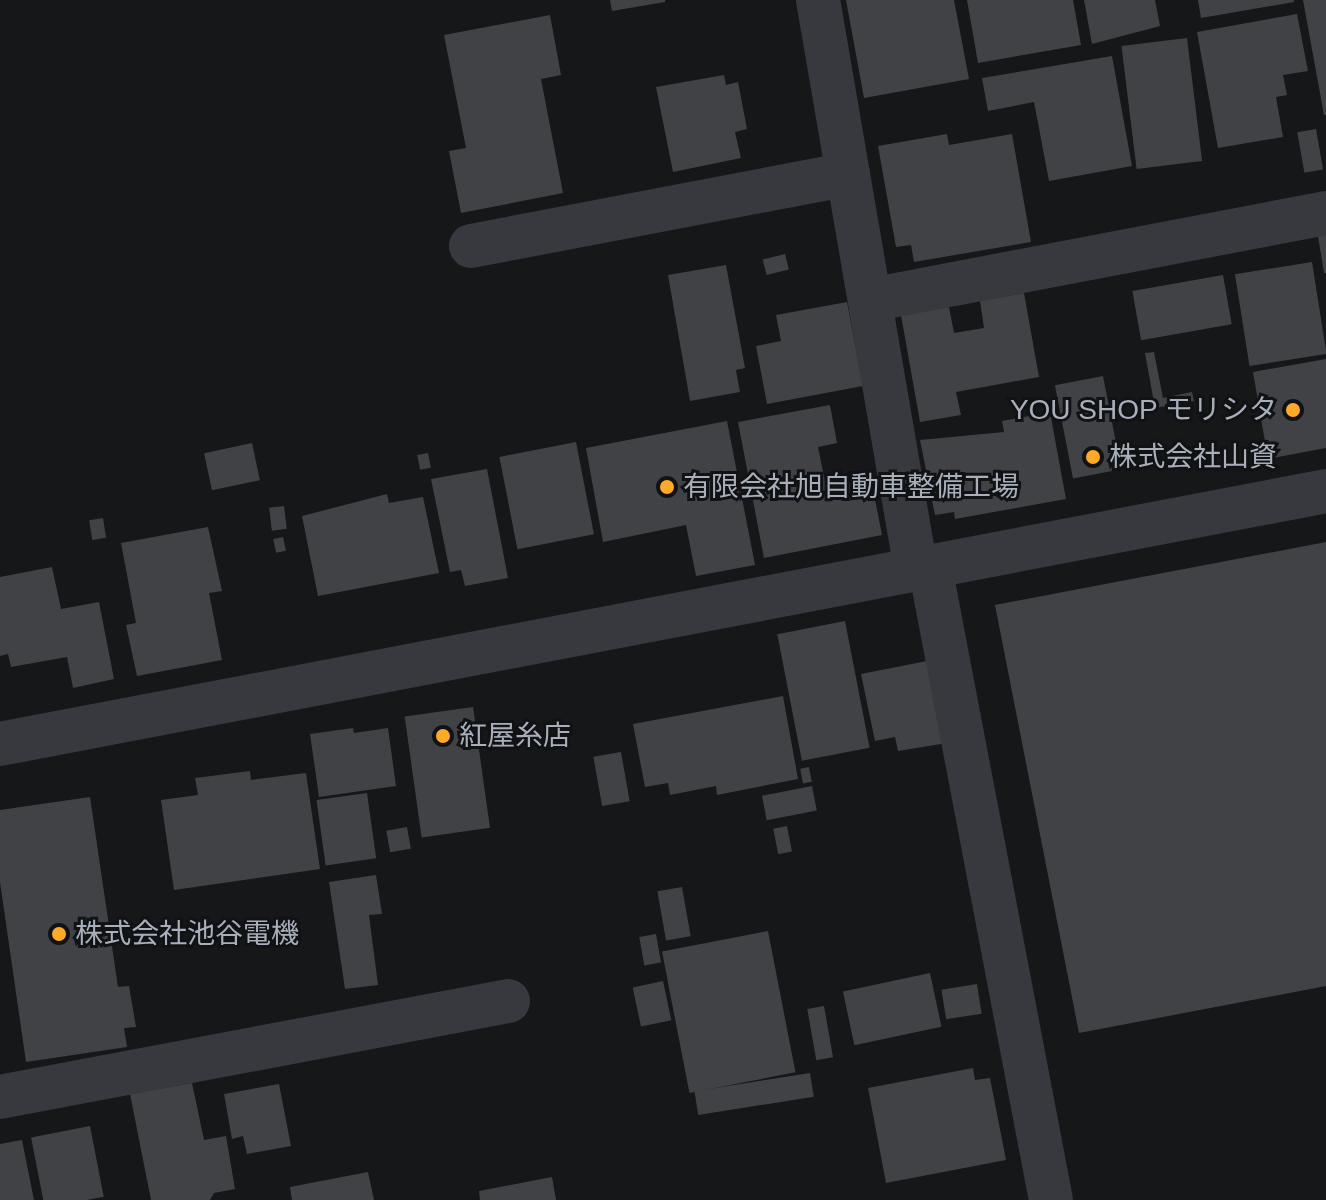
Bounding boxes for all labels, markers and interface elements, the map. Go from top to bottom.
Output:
place label: YOU SHOP モリシタ [1009,393,1277,427]
marker: YOU SHOP モリシタ [1284,401,1302,419]
place label: 株式会社山資 [1109,440,1277,474]
marker: 株式会社山資 [1084,448,1102,466]
place label: 有限会社旭自動車整備工場 [683,470,1019,504]
marker: 有限会社旭自動車整備工場 [658,478,676,496]
place label: 紅屋糸店 [459,719,571,753]
marker: 紅屋糸店 [434,727,452,745]
place label: 株式会社池谷電機 [75,917,299,951]
marker: 株式会社池谷電機 [50,925,68,943]

